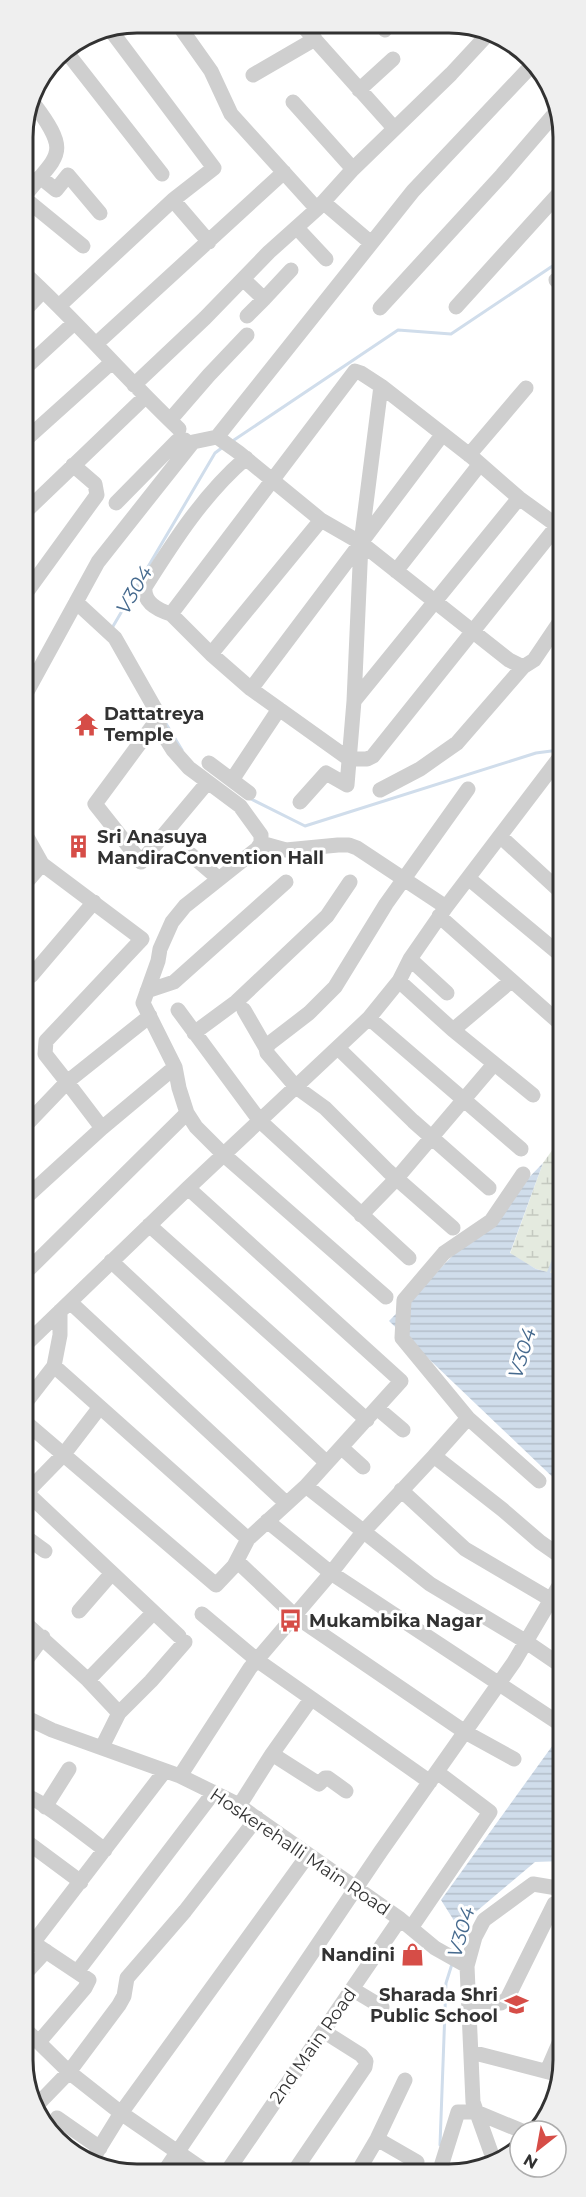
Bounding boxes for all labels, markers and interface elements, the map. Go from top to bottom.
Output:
water label: V304 [111,562,157,618]
place label: Dattatreya Temple [104,703,204,746]
temple icon: Dattatreya Temple [73,711,99,737]
place label: Sri Anasuya MandiraConvention Hall [97,826,324,869]
building icon: Sri Anasuya MandiraConvention Hall [66,834,92,860]
water label: V304 [503,1325,541,1381]
bus stop icon: Mukambika Nagar [278,1608,304,1634]
place label: Mukambika Nagar [309,1610,483,1632]
street label: Hoskerehalli Main Road [206,1783,394,1921]
water label: V304 [442,1904,480,1960]
shop icon: Nandini [400,1942,426,1968]
place label: Nandini [321,1944,395,1966]
street label: 2nd Main Road [265,1984,361,2108]
place label: Sharada Shri Public School [370,1984,498,2027]
school or university icon: Sharada Shri Public School [503,1992,529,2018]
north arrow [508,2119,568,2179]
text: N [520,2150,541,2173]

